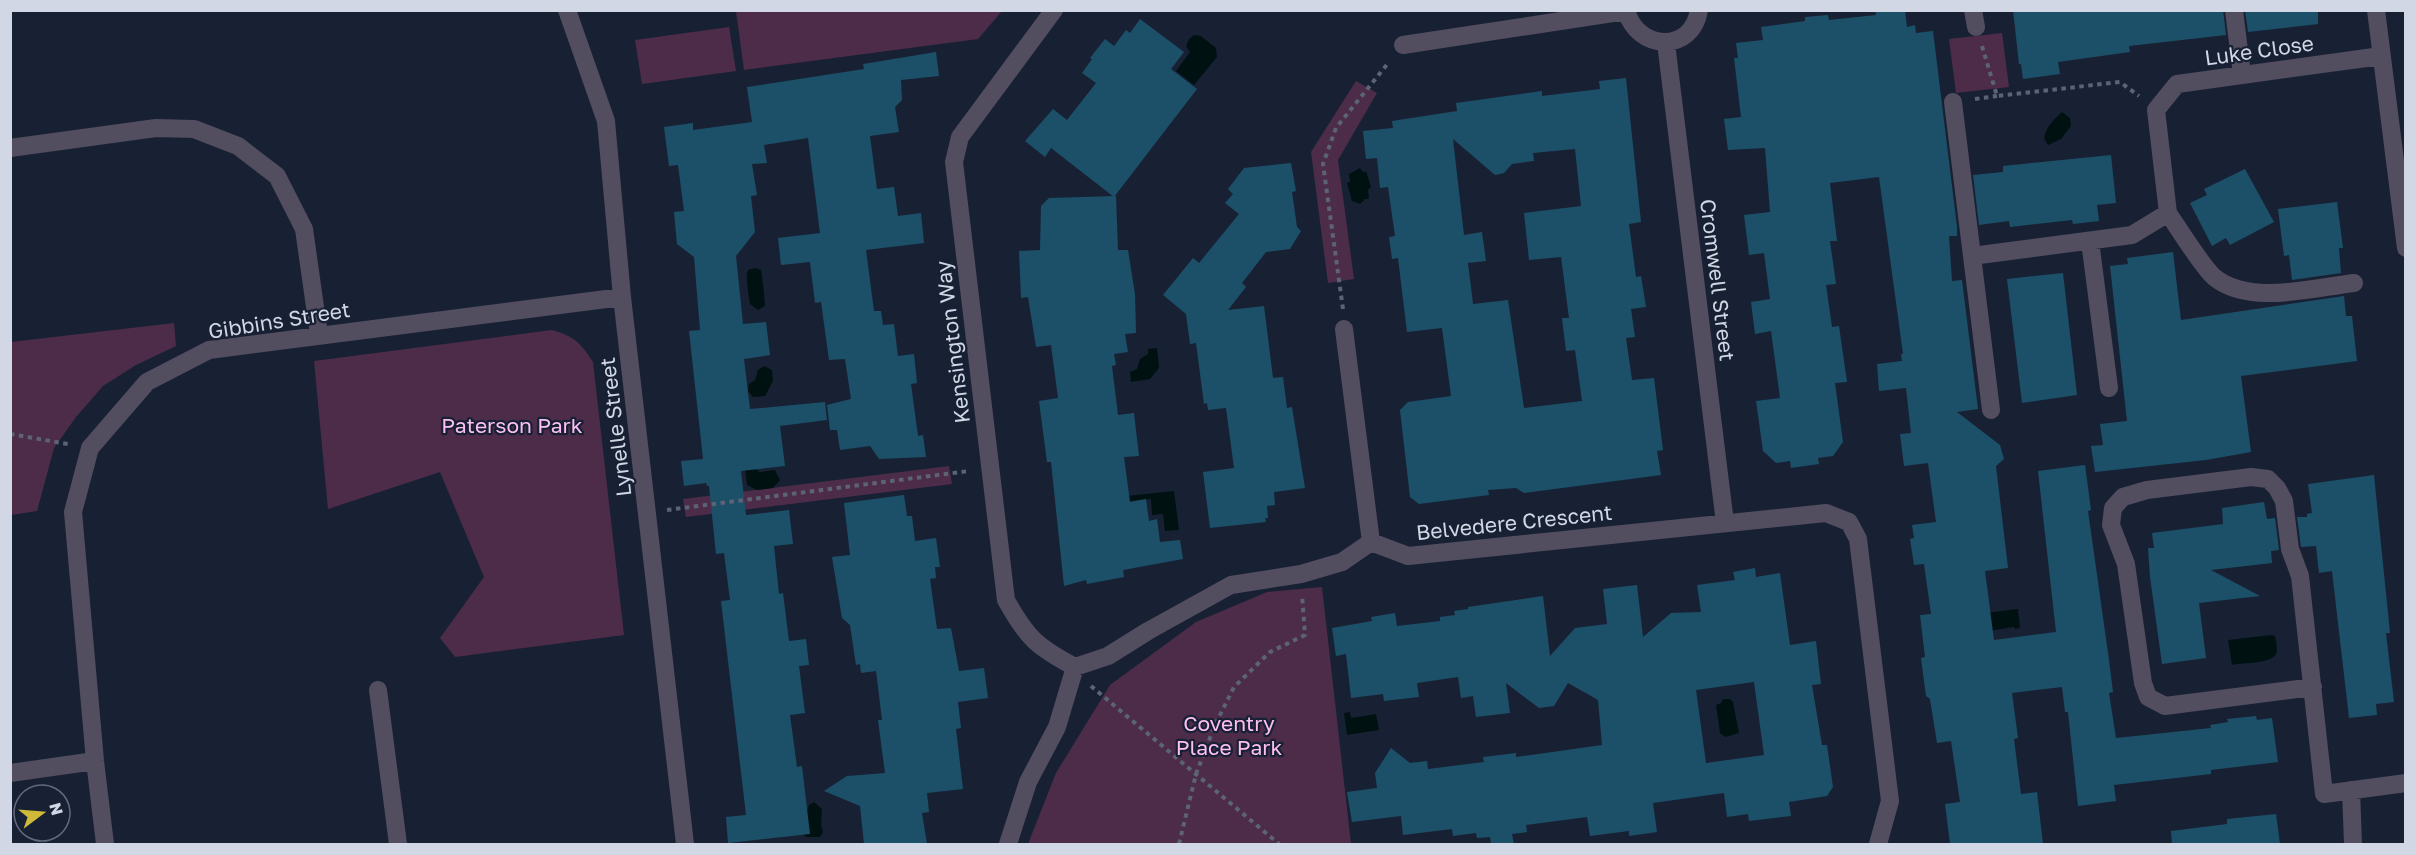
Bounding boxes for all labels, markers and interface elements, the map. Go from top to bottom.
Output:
street label: Luke Close [2203,29,2315,71]
street label: Cromwell Street [1695,197,1741,363]
street label: Kensington Way [929,259,975,425]
street label: Gibbins Street [206,296,352,344]
street label: Lynelle Street [594,356,636,498]
park label: Paterson Park [441,412,583,438]
street label: Belvedere Crescent [1415,499,1613,545]
park label: Coventry Place Park [1176,710,1282,760]
north arrow [12,783,72,843]
text: N [45,800,68,817]

